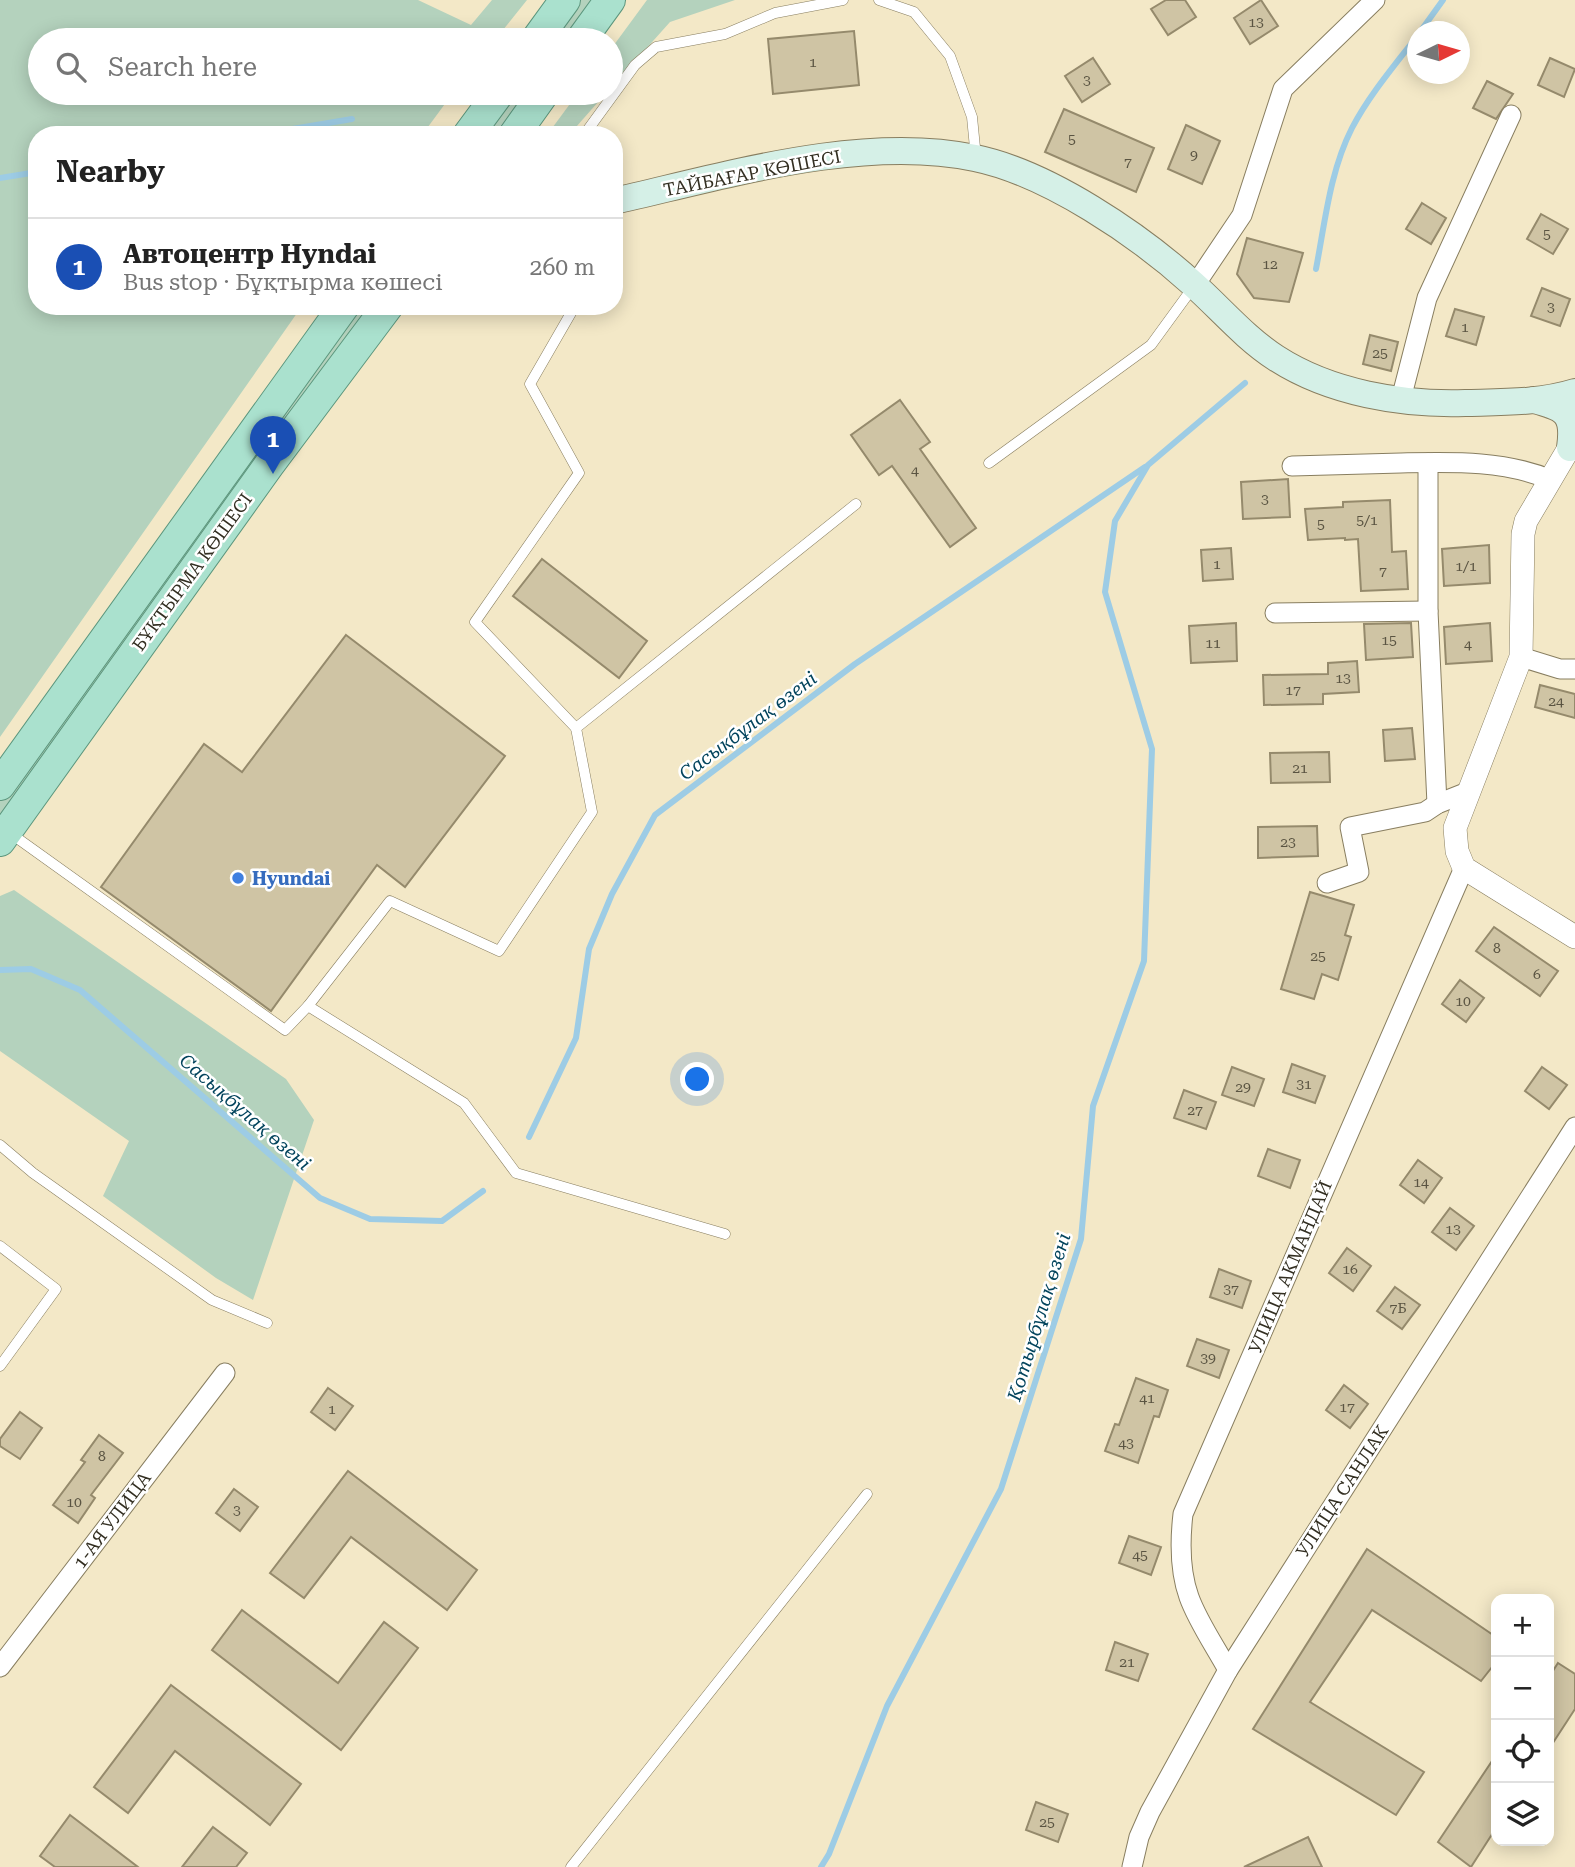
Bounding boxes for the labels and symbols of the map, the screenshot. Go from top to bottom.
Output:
house number: 13 [1248,14,1264,30]
north arrow [1407,21,1470,84]
house number: 1 [809,54,817,70]
house number: 3 [1083,72,1091,88]
house number: 5 [1068,131,1076,147]
street label: ТАЙБАҒАР КӨШЕСІ [661,145,843,201]
house number: 9 [1190,147,1198,163]
house number: 7 [1124,154,1132,170]
house number: 5 [1543,226,1551,242]
house number: 12 [1262,256,1278,272]
house number: 3 [1547,299,1555,315]
house number: 1 [1461,319,1469,335]
house number: 25 [1372,345,1388,361]
pin: 1 [250,416,296,474]
house number: 4 [911,462,919,478]
street label: БҰҚТЫРМА КӨШЕСІ [128,489,256,655]
house number: 3 [1261,491,1269,507]
house number: 5/1 [1356,512,1378,528]
house number: 5 [1317,516,1325,532]
house number: 1 [1213,556,1221,572]
house number: 1/1 [1455,558,1477,574]
house number: 7 [1379,563,1387,579]
house number: 15 [1381,632,1397,648]
house number: 11 [1205,635,1221,651]
house number: 4 [1464,636,1472,652]
water label: Сасықбұлақ өзені [675,667,821,785]
house number: 13 [1335,670,1351,686]
house number: 17 [1285,682,1301,698]
house number: 24 [1548,693,1564,709]
house number: 21 [1292,760,1308,776]
house number: 23 [1280,834,1296,850]
place label: Hyundai [252,868,330,889]
marker: Hyundai [230,870,246,886]
house number: 8 [1493,940,1501,956]
house number: 25 [1310,948,1326,964]
house number: 6 [1533,966,1541,982]
house number: 10 [1455,993,1471,1009]
water label: Сасықбұлақ өзені [175,1049,315,1175]
your location [680,1062,714,1096]
house number: 31 [1296,1076,1312,1092]
house number: 29 [1235,1079,1251,1095]
house number: 27 [1187,1102,1203,1118]
house number: 14 [1413,1174,1429,1190]
street label: УЛИЦА АКМАНДАЙ [1244,1177,1336,1357]
house number: 13 [1445,1221,1461,1237]
water label: Қотырбұлақ өзені [1002,1230,1075,1405]
house number: 16 [1342,1261,1358,1277]
house number: 37 [1223,1281,1239,1297]
house number: 7Б [1390,1300,1406,1316]
house number: 39 [1200,1350,1216,1366]
house number: 41 [1139,1390,1155,1406]
house number: 17 [1339,1399,1355,1415]
house number: 1 [328,1401,336,1417]
street label: УЛИЦА САНЛАК [1291,1421,1393,1561]
house number: 43 [1118,1435,1134,1451]
house number: 8 [98,1448,106,1464]
street label: 1-АЯ УЛИЦА [69,1467,155,1572]
house number: 10 [66,1494,82,1510]
house number: 3 [233,1502,241,1518]
house number: 45 [1132,1547,1148,1563]
house number: 21 [1119,1654,1135,1670]
house number: 25 [1039,1814,1055,1830]

